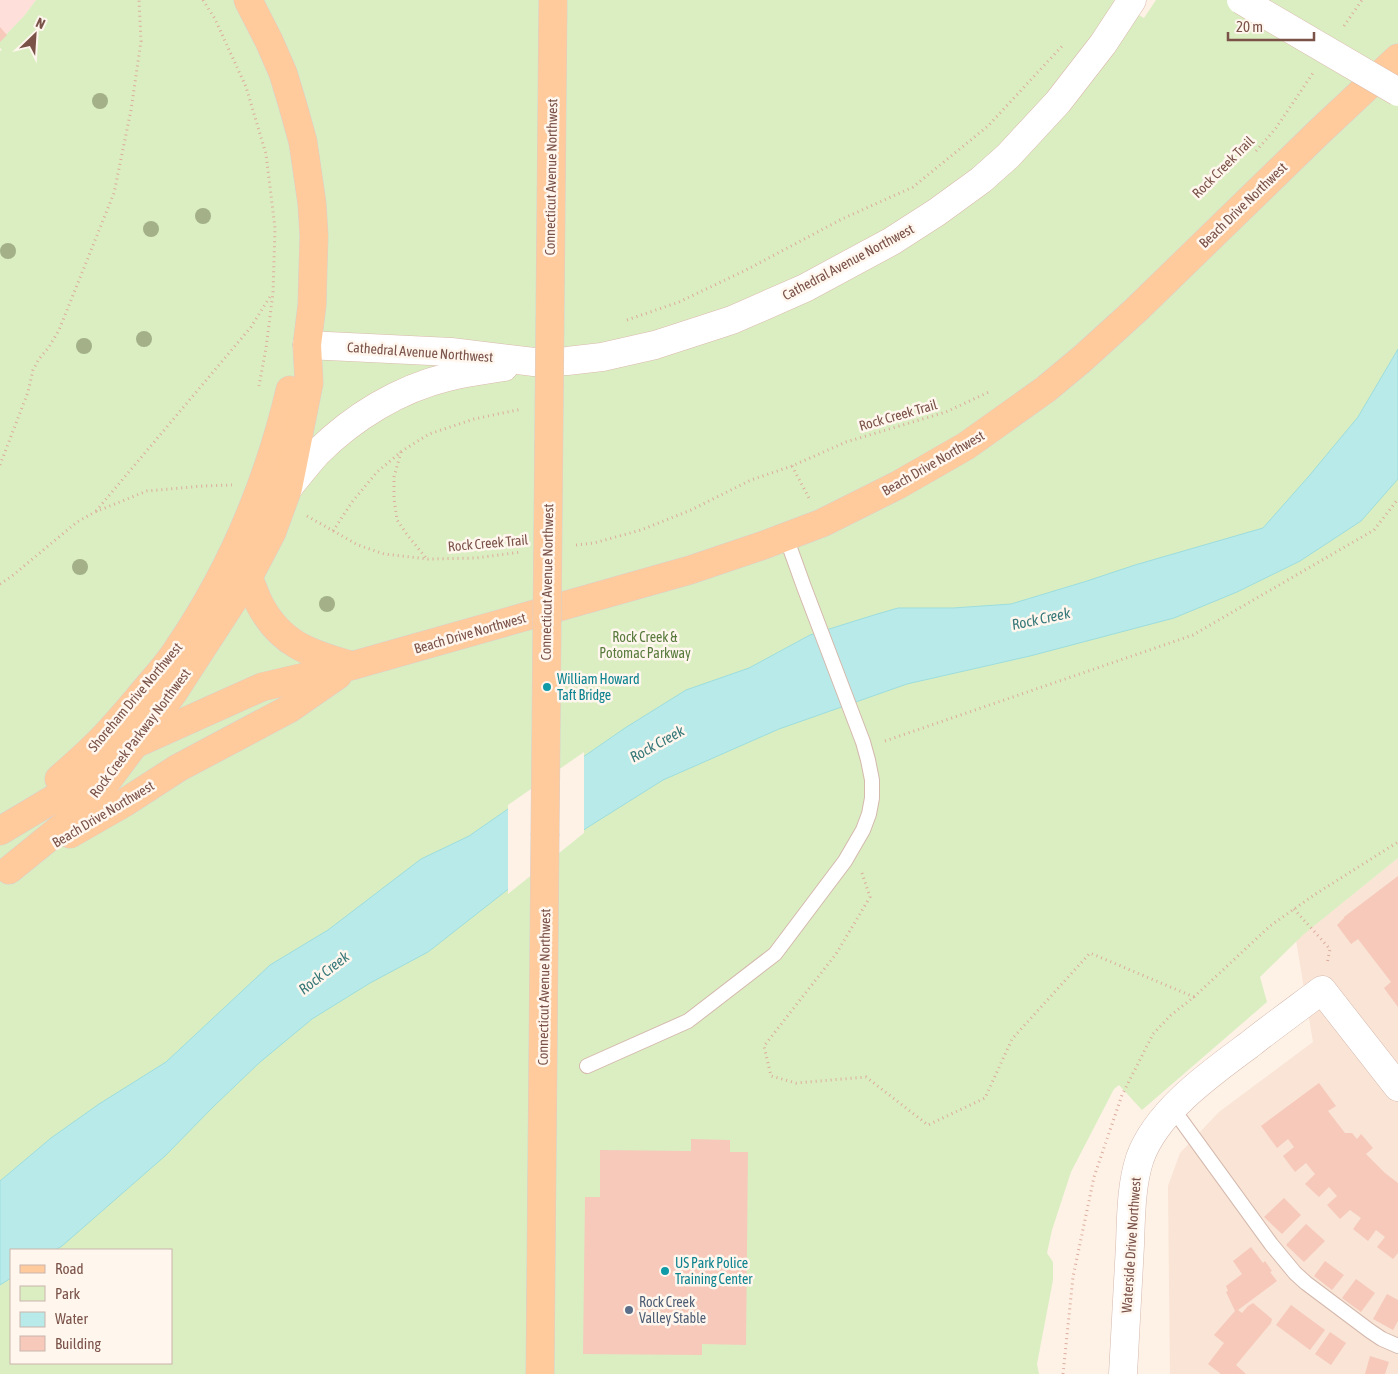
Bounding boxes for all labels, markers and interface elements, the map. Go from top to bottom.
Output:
north arrow [10,10,60,60]
scale bar [1228,10,1314,42]
text: N [33,14,48,32]
text: 20 m [1236,18,1263,35]
street label: Connecticut Avenue Northwest [542,98,560,256]
street label: Rock Creek Trail [1189,133,1257,201]
street label: Beach Drive Northwest [1196,159,1290,251]
street label: Cathedral Avenue Northwest [780,221,916,303]
street label: Cathedral Avenue Northwest [346,339,494,365]
street label: Rock Creek Trail [857,396,939,434]
street label: Beach Drive Northwest [879,427,987,499]
street label: Connecticut Avenue Northwest [538,503,556,661]
street label: Rock Creek Trail [447,531,529,554]
water label: Rock Creek [1010,604,1072,633]
street label: Beach Drive Northwest [412,609,528,657]
park label: Rock Creek & Potomac Parkway [599,629,691,661]
street label: Shoreham Drive Northwest [85,639,185,755]
street label: Rock Creek Parkway Northwest [86,665,194,801]
place label: William Howard Taft Bridge [557,671,640,703]
marker: William Howard Taft Bridge [541,681,553,693]
water label: Rock Creek [627,722,687,765]
street label: Beach Drive Northwest [49,777,157,851]
street label: Connecticut Avenue Northwest [535,908,553,1066]
water label: Rock Creek [295,947,353,998]
street label: Waterside Drive Northwest [1118,1177,1144,1313]
legend [10,1249,172,1364]
place label: US Park Police Training Center [675,1255,753,1287]
text: Road [55,1260,84,1277]
marker: US Park Police Training Center [659,1265,671,1277]
text: Park [55,1285,80,1302]
place label: Rock Creek Valley Stable [639,1294,706,1326]
marker: Rock Creek Valley Stable [623,1304,635,1316]
text: Water [55,1310,88,1327]
text: Building [55,1335,101,1352]

